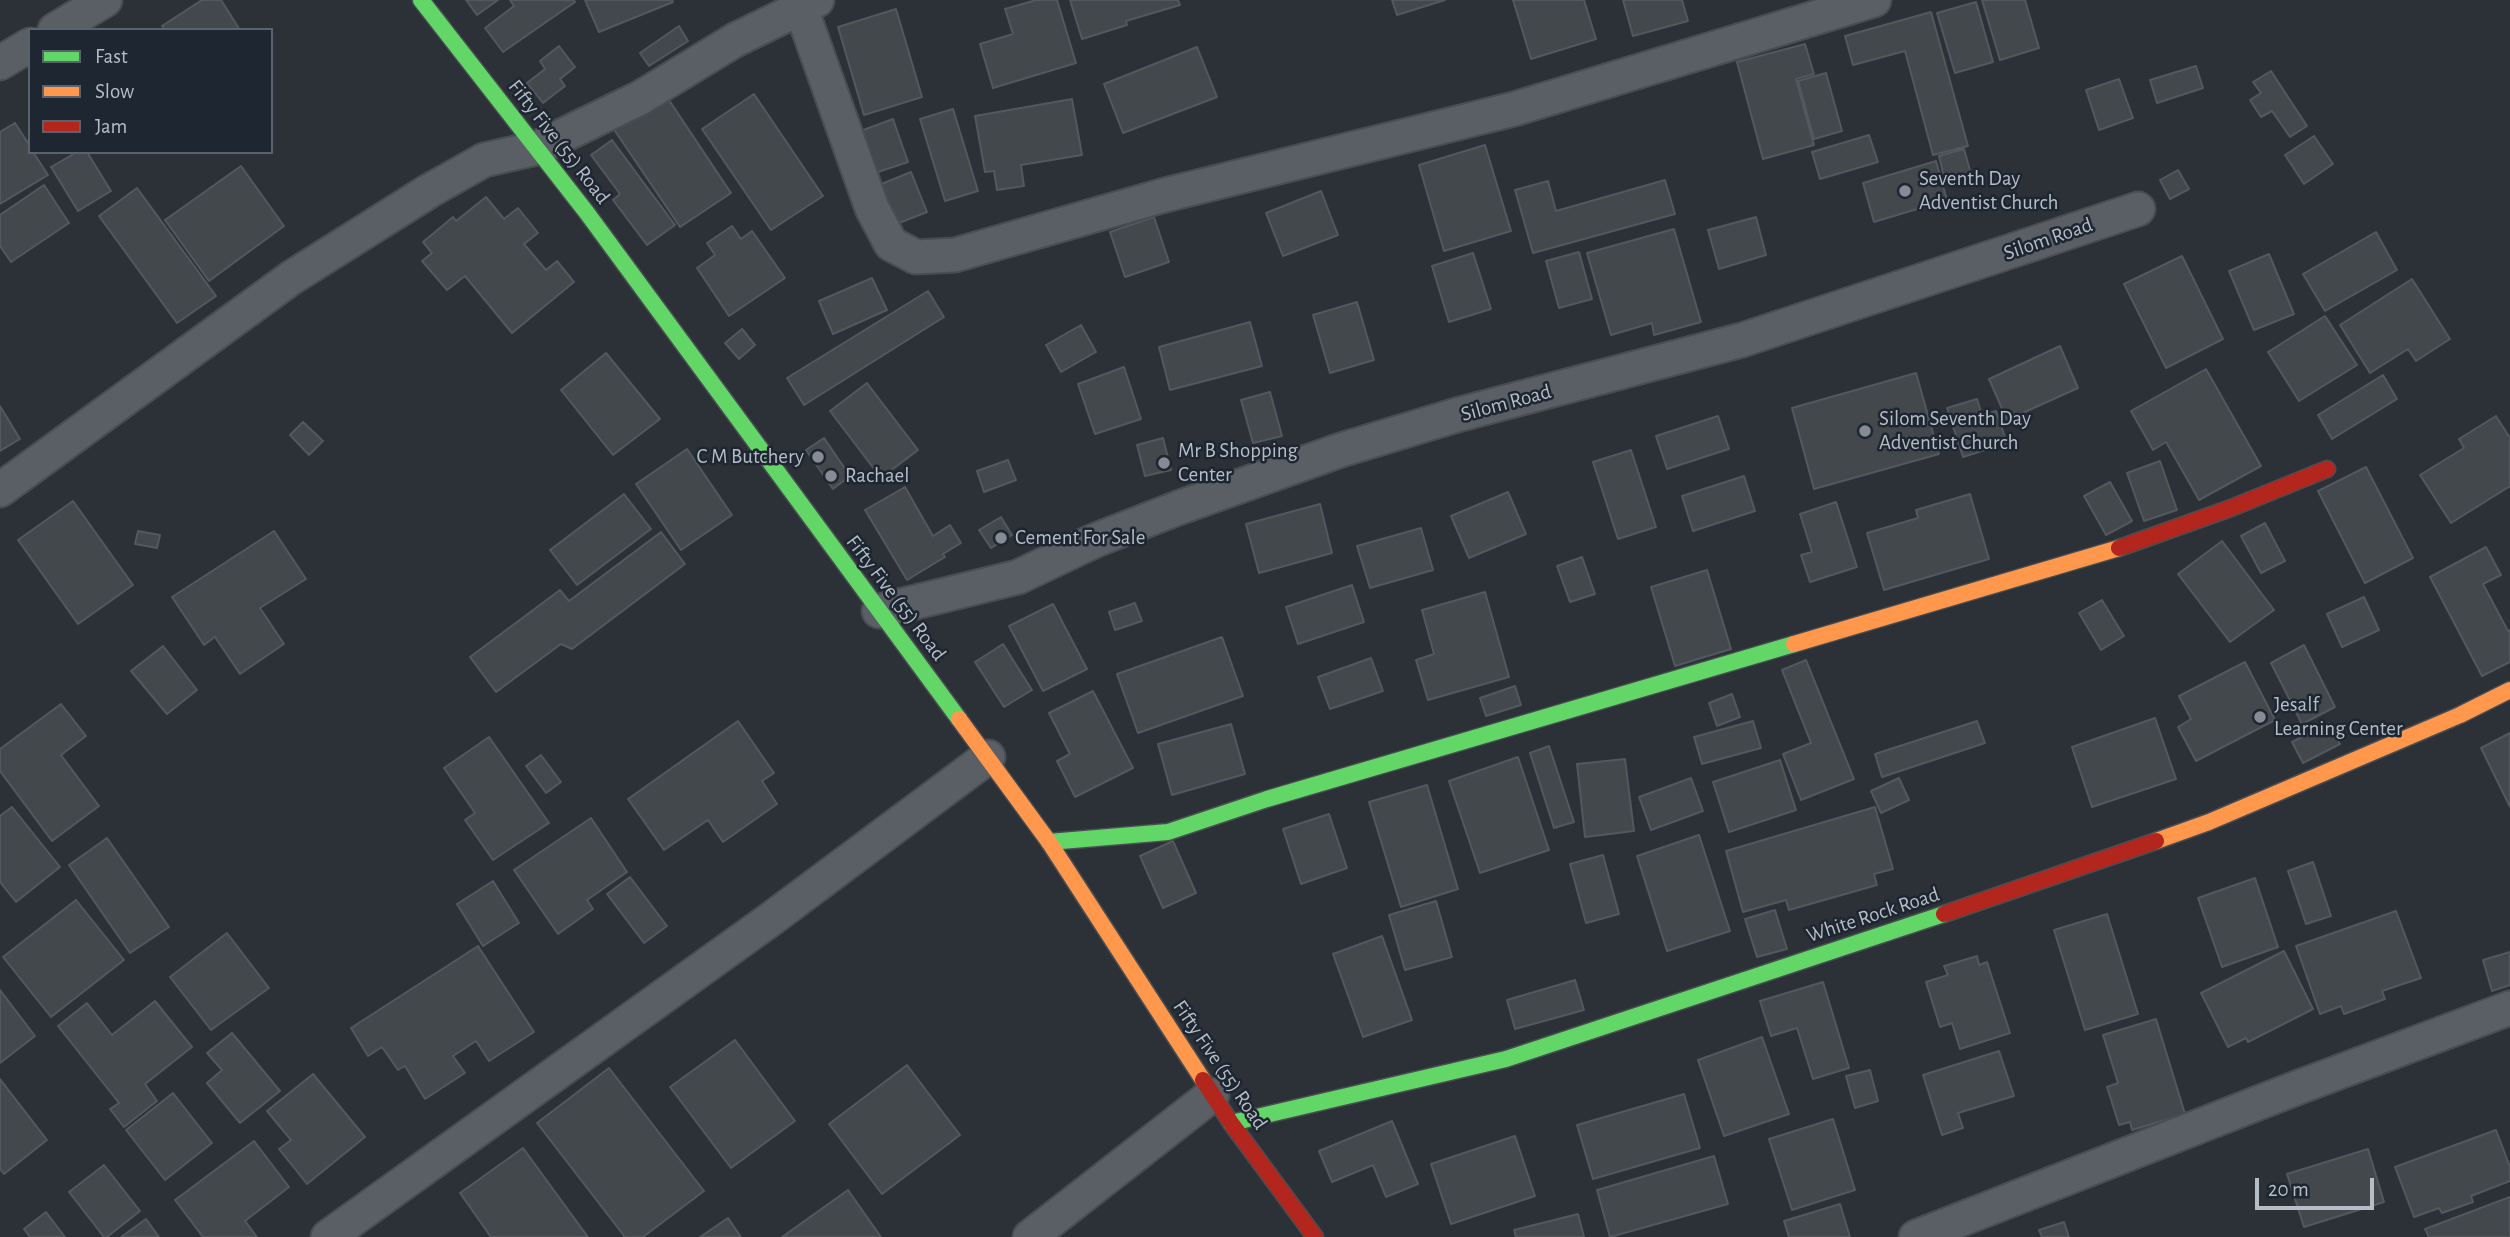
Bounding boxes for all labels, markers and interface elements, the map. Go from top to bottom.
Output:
legend [28,28,273,154]
text: Fast [95,46,128,67]
street label: Fifty Five (55) Road [503,75,615,209]
text: Slow [95,81,134,102]
text: Jam [95,116,127,137]
place label: Seventh Day Adventist Church [1919,166,2059,216]
marker: Seventh Day Adventist Church [1897,183,1913,199]
street label: Silom Road [2000,212,2096,266]
street label: Silom Road [1458,379,1554,427]
place label: Silom Seventh Day Adventist Church [1879,406,2031,456]
marker: Silom Seventh Day Adventist Church [1857,423,1873,439]
place label: Mr B Shopping Center [1178,438,1298,488]
place label: C M Butchery [697,444,804,470]
marker: C M Butchery [810,449,826,465]
marker: Mr B Shopping Center [1156,455,1172,471]
place label: Rachael [845,463,909,489]
marker: Rachael [823,468,839,484]
place label: Cement For Sale [1015,525,1145,551]
street label: Fifty Five (55) Road [840,530,952,666]
marker: Cement For Sale [993,530,1009,546]
place label: Jesalf Learning Center [2274,692,2403,742]
marker: Jesalf Learning Center [2252,709,2268,725]
street label: White Rock Road [1803,882,1943,948]
street label: Fifty Five (55) Road [1167,995,1273,1135]
scale bar [2258,1164,2377,1208]
text: 20 m [2268,1179,2309,1200]

